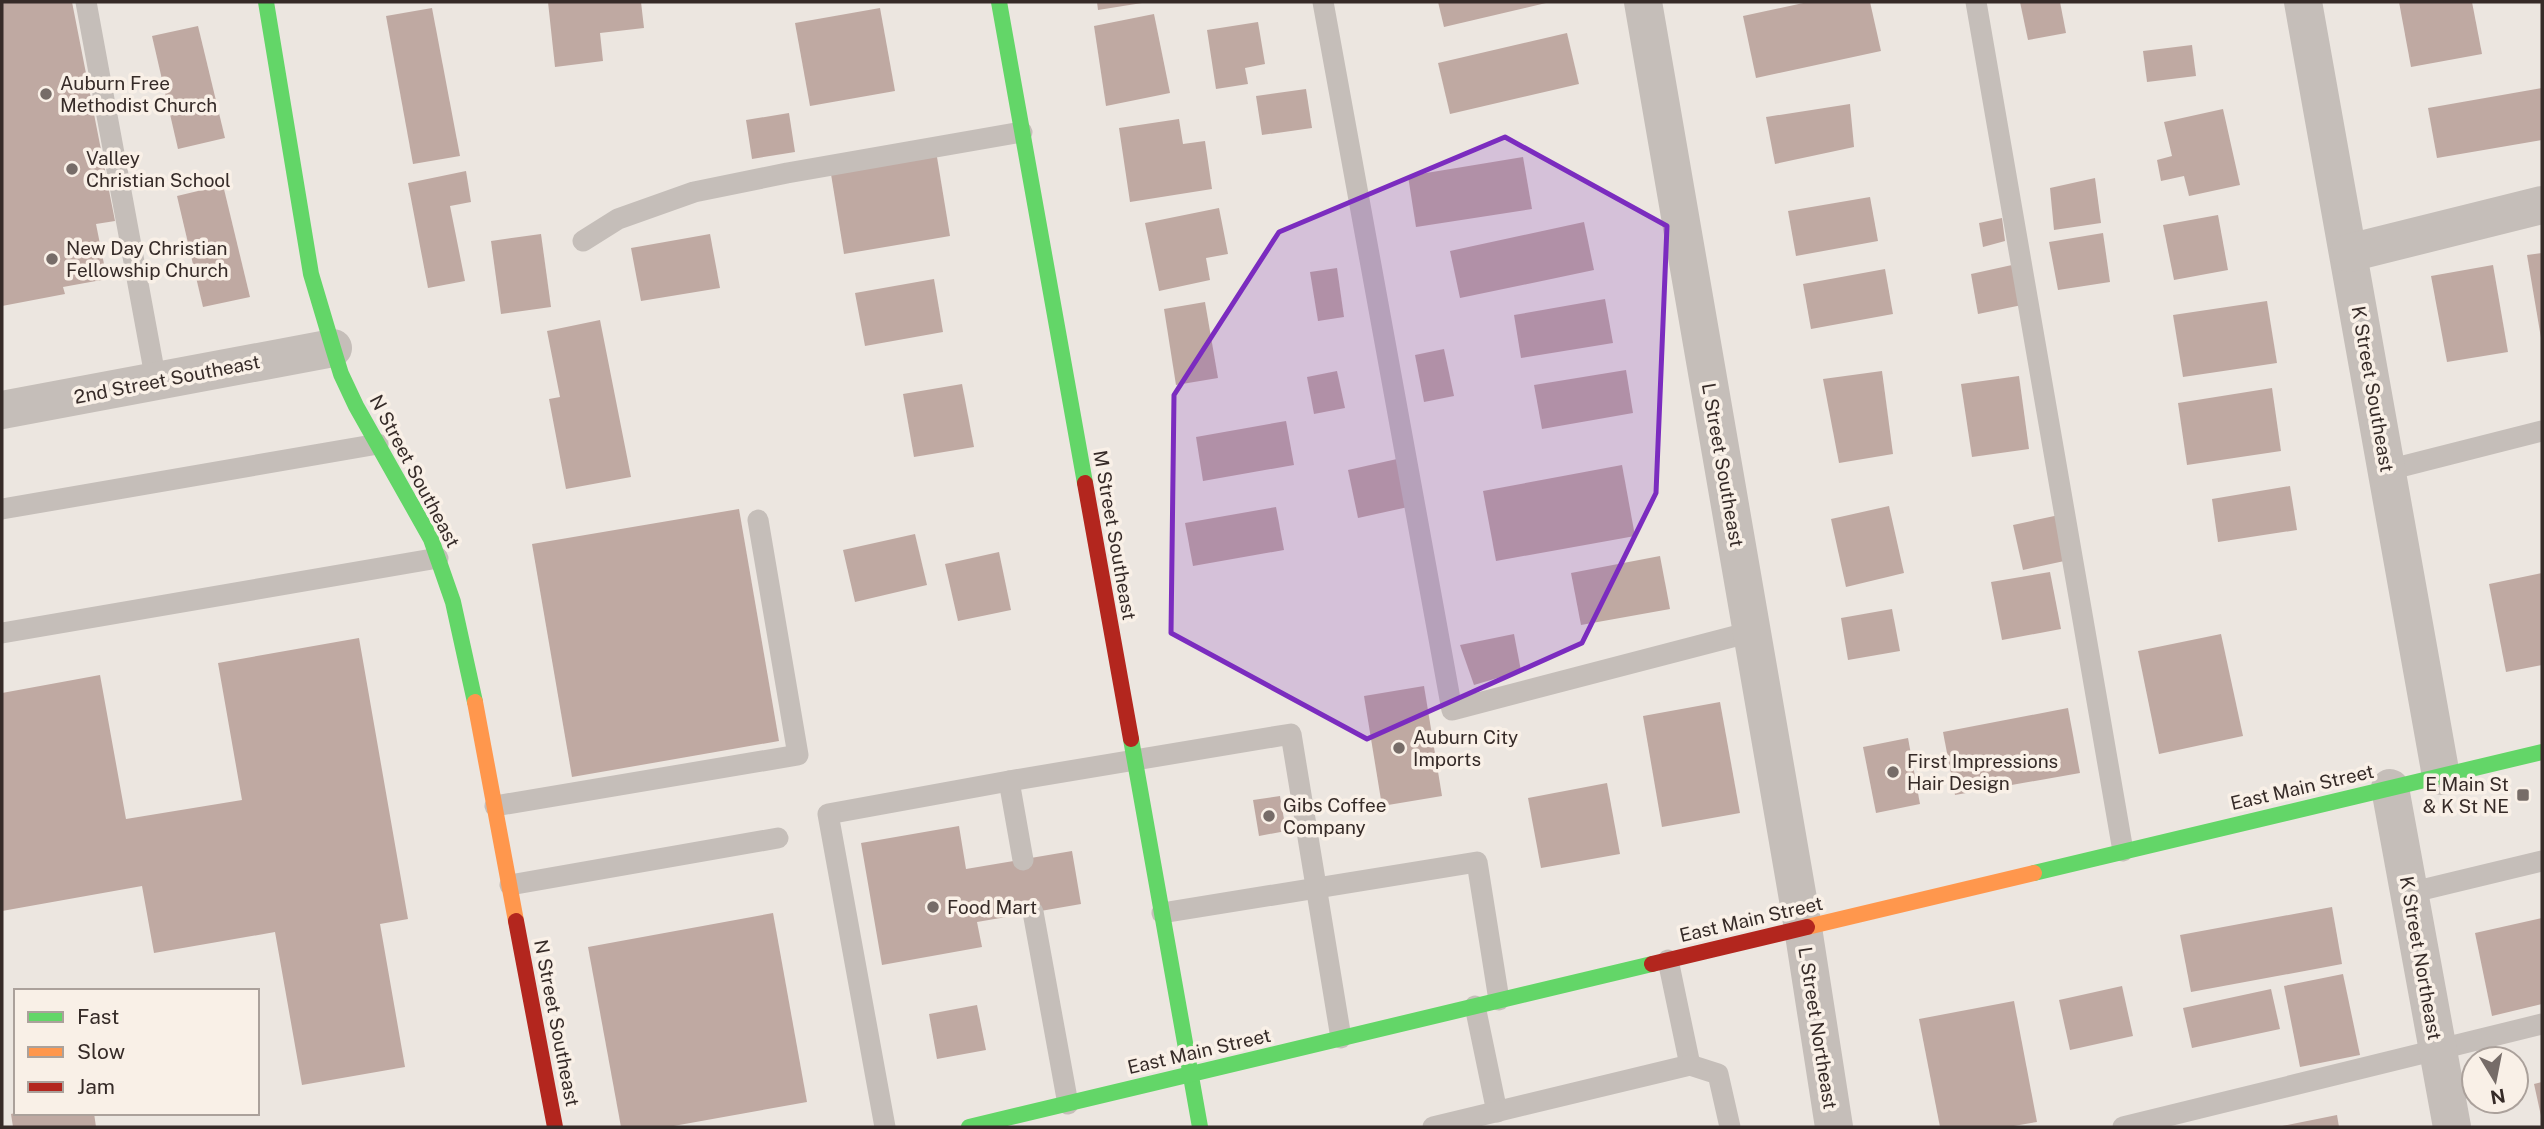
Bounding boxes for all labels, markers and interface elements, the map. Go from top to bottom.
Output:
place label: Auburn Free Methodist Church [60,72,217,116]
marker: Auburn Free Methodist Church [38,86,54,102]
place label: Valley Christian School [86,147,231,191]
marker: Valley Christian School [64,161,80,177]
place label: New Day Christian Fellowship Church [66,237,229,281]
marker: New Day Christian Fellowship Church [44,251,60,267]
street label: K Street Southeast [2348,304,2398,474]
street label: 2nd Street Southeast [72,350,262,408]
street label: L Street Southeast [1698,381,1748,549]
street label: N Street Southeast [365,391,465,551]
street label: M Street Southeast [1089,448,1141,622]
place label: Auburn City Imports [1413,726,1518,770]
marker: Auburn City Imports [1391,740,1407,756]
place label: First Impressions Hair Design [1907,750,2058,794]
street label: East Main Street [2228,760,2376,814]
marker: First Impressions Hair Design [1885,764,1901,780]
place label: E Main St & K St NE [2423,773,2509,817]
marker: E Main St & K St NE [2515,787,2531,803]
place label: Gibs Coffee Company [1283,794,1387,838]
marker: Gibs Coffee Company [1261,808,1277,824]
street label: K Street Northeast [2396,874,2446,1042]
street label: East Main Street [1677,892,1825,946]
place label: Food Mart [947,896,1037,918]
marker: Food Mart [925,899,941,915]
street label: N Street Southeast [530,938,584,1108]
street label: L Street Northeast [1794,945,1842,1111]
legend [14,989,259,1115]
text: Fast [77,1004,119,1029]
street label: East Main Street [1125,1024,1273,1078]
text: Slow [77,1039,125,1064]
north arrow [2460,1045,2530,1115]
text: Jam [77,1074,115,1099]
text: N [2489,1085,2507,1109]

